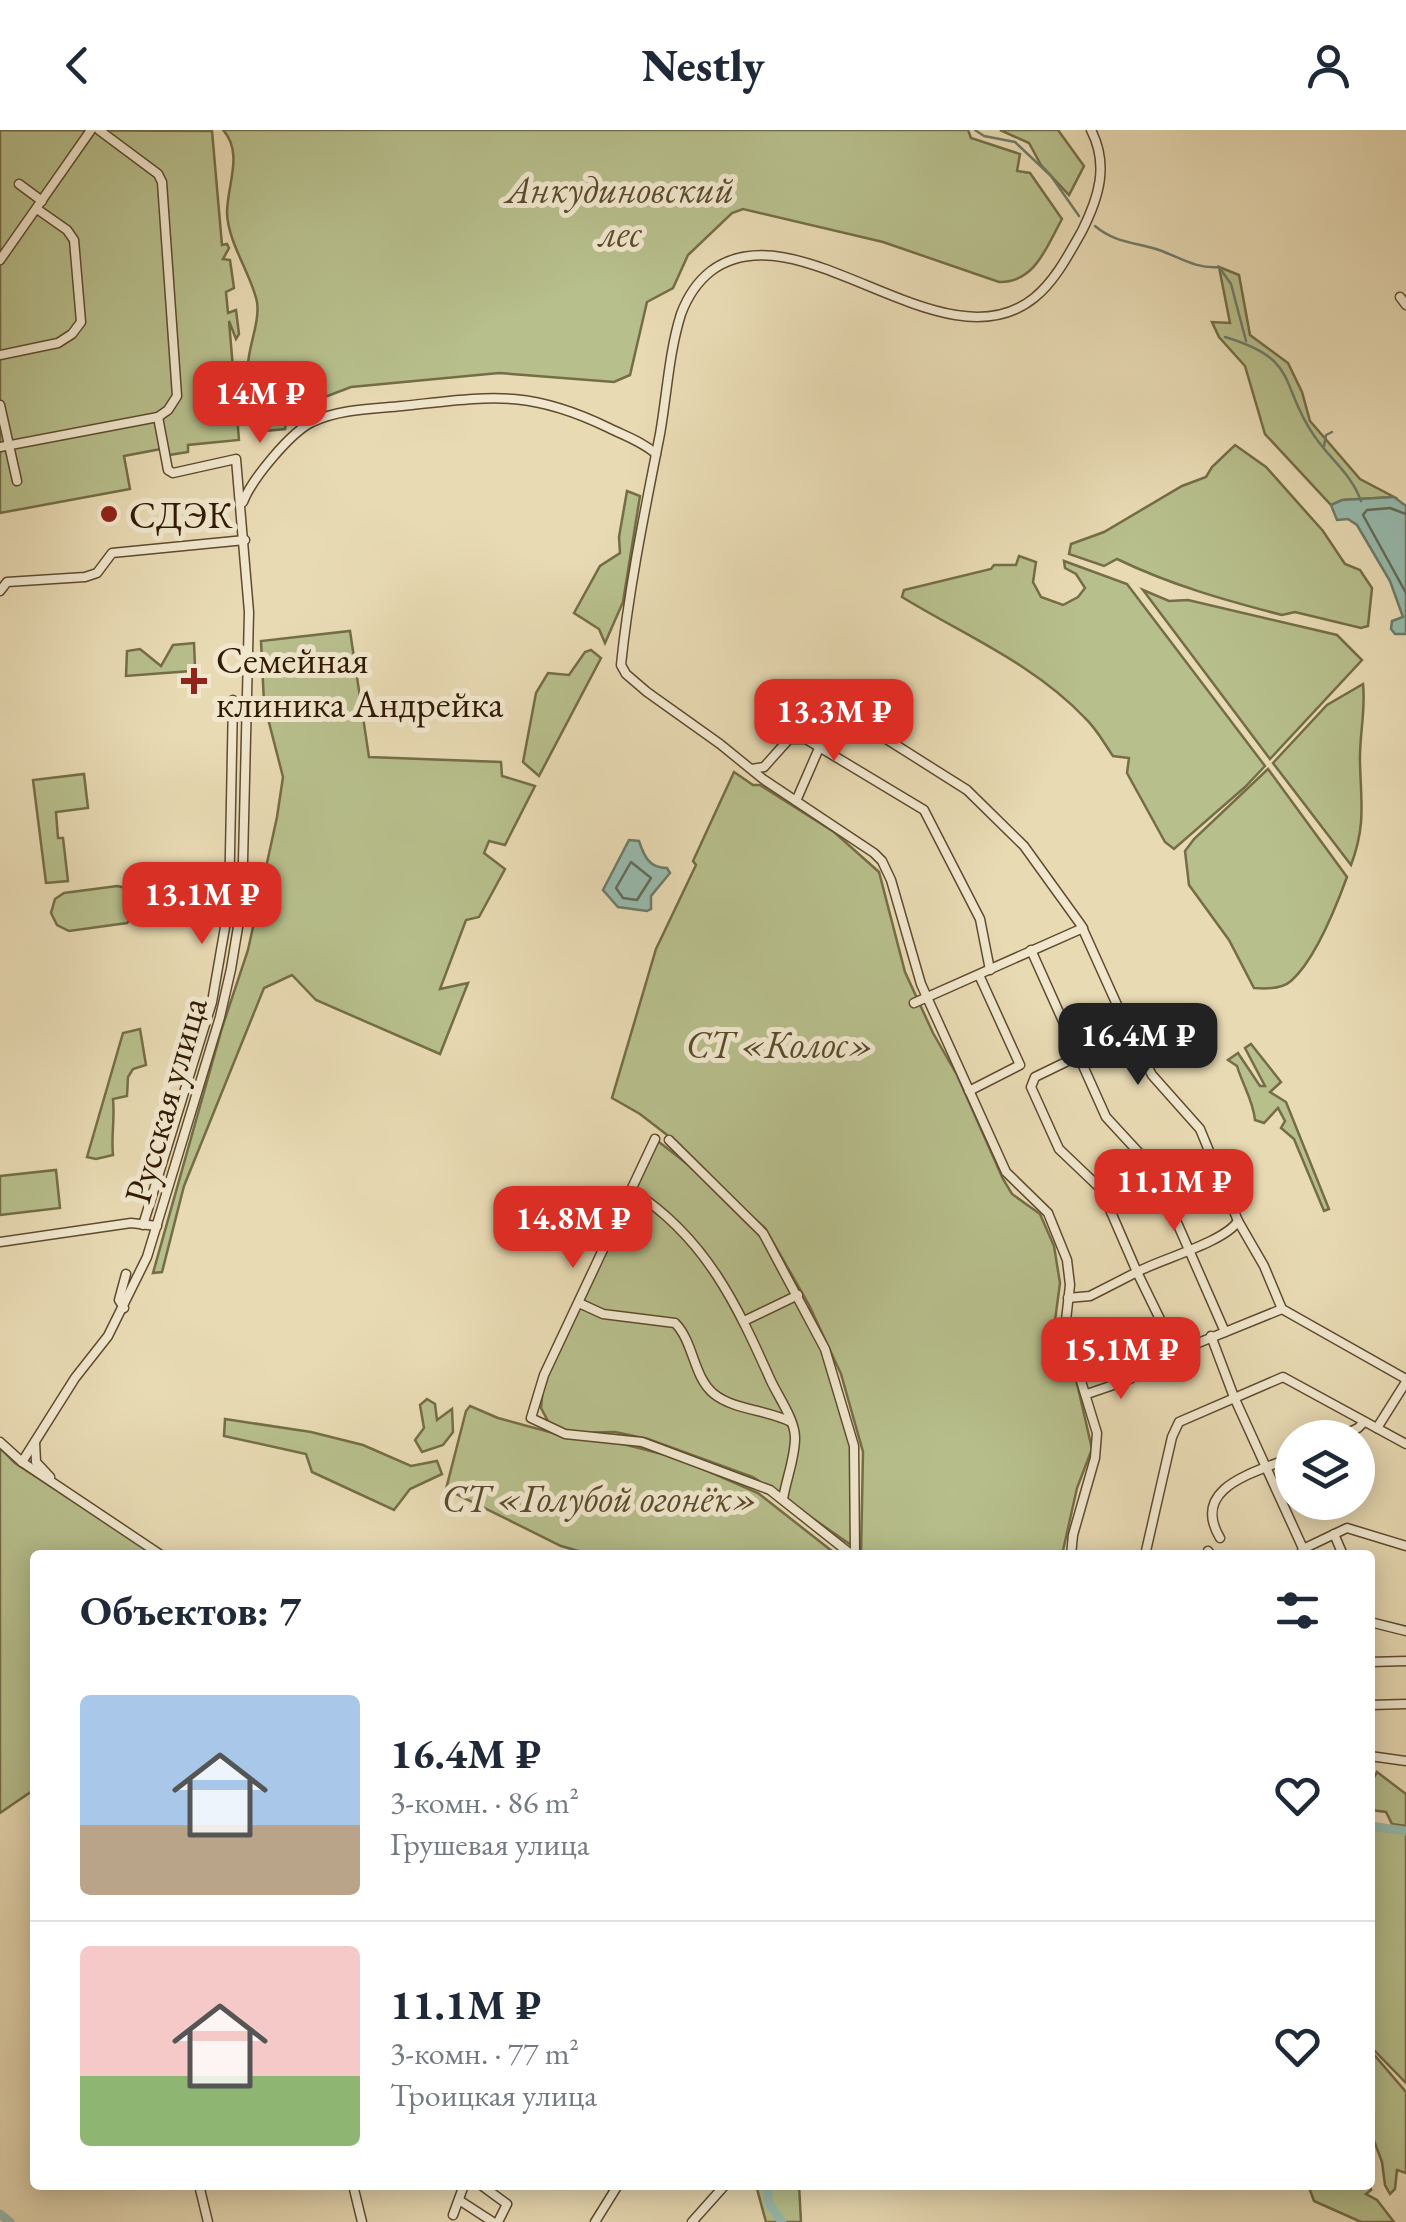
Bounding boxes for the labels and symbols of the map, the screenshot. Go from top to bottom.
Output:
park label: Анкудиновский лес [503,164,734,257]
pin: 14M ₽ [190,361,330,446]
place label: СДЭК [129,490,234,539]
marker: СДЭК [98,503,120,525]
place label: Семейная клиника Андрейка [216,635,504,728]
marker: Семейная клиника Андрейка [181,668,207,694]
pin: 13.3M ₽ [742,679,926,764]
pin: 13.1M ₽ [110,862,294,947]
street label: Русская улица [112,990,218,1209]
pin: 16.4M ₽ [1046,1003,1230,1088]
park label: СТ «Колос» [686,1019,874,1068]
pin: 11.1M ₽ [1082,1149,1266,1234]
pin: 14.8M ₽ [481,1186,665,1271]
pin: 15.1M ₽ [1029,1317,1213,1402]
park label: СТ «Голубой огонёк» [442,1473,758,1522]

